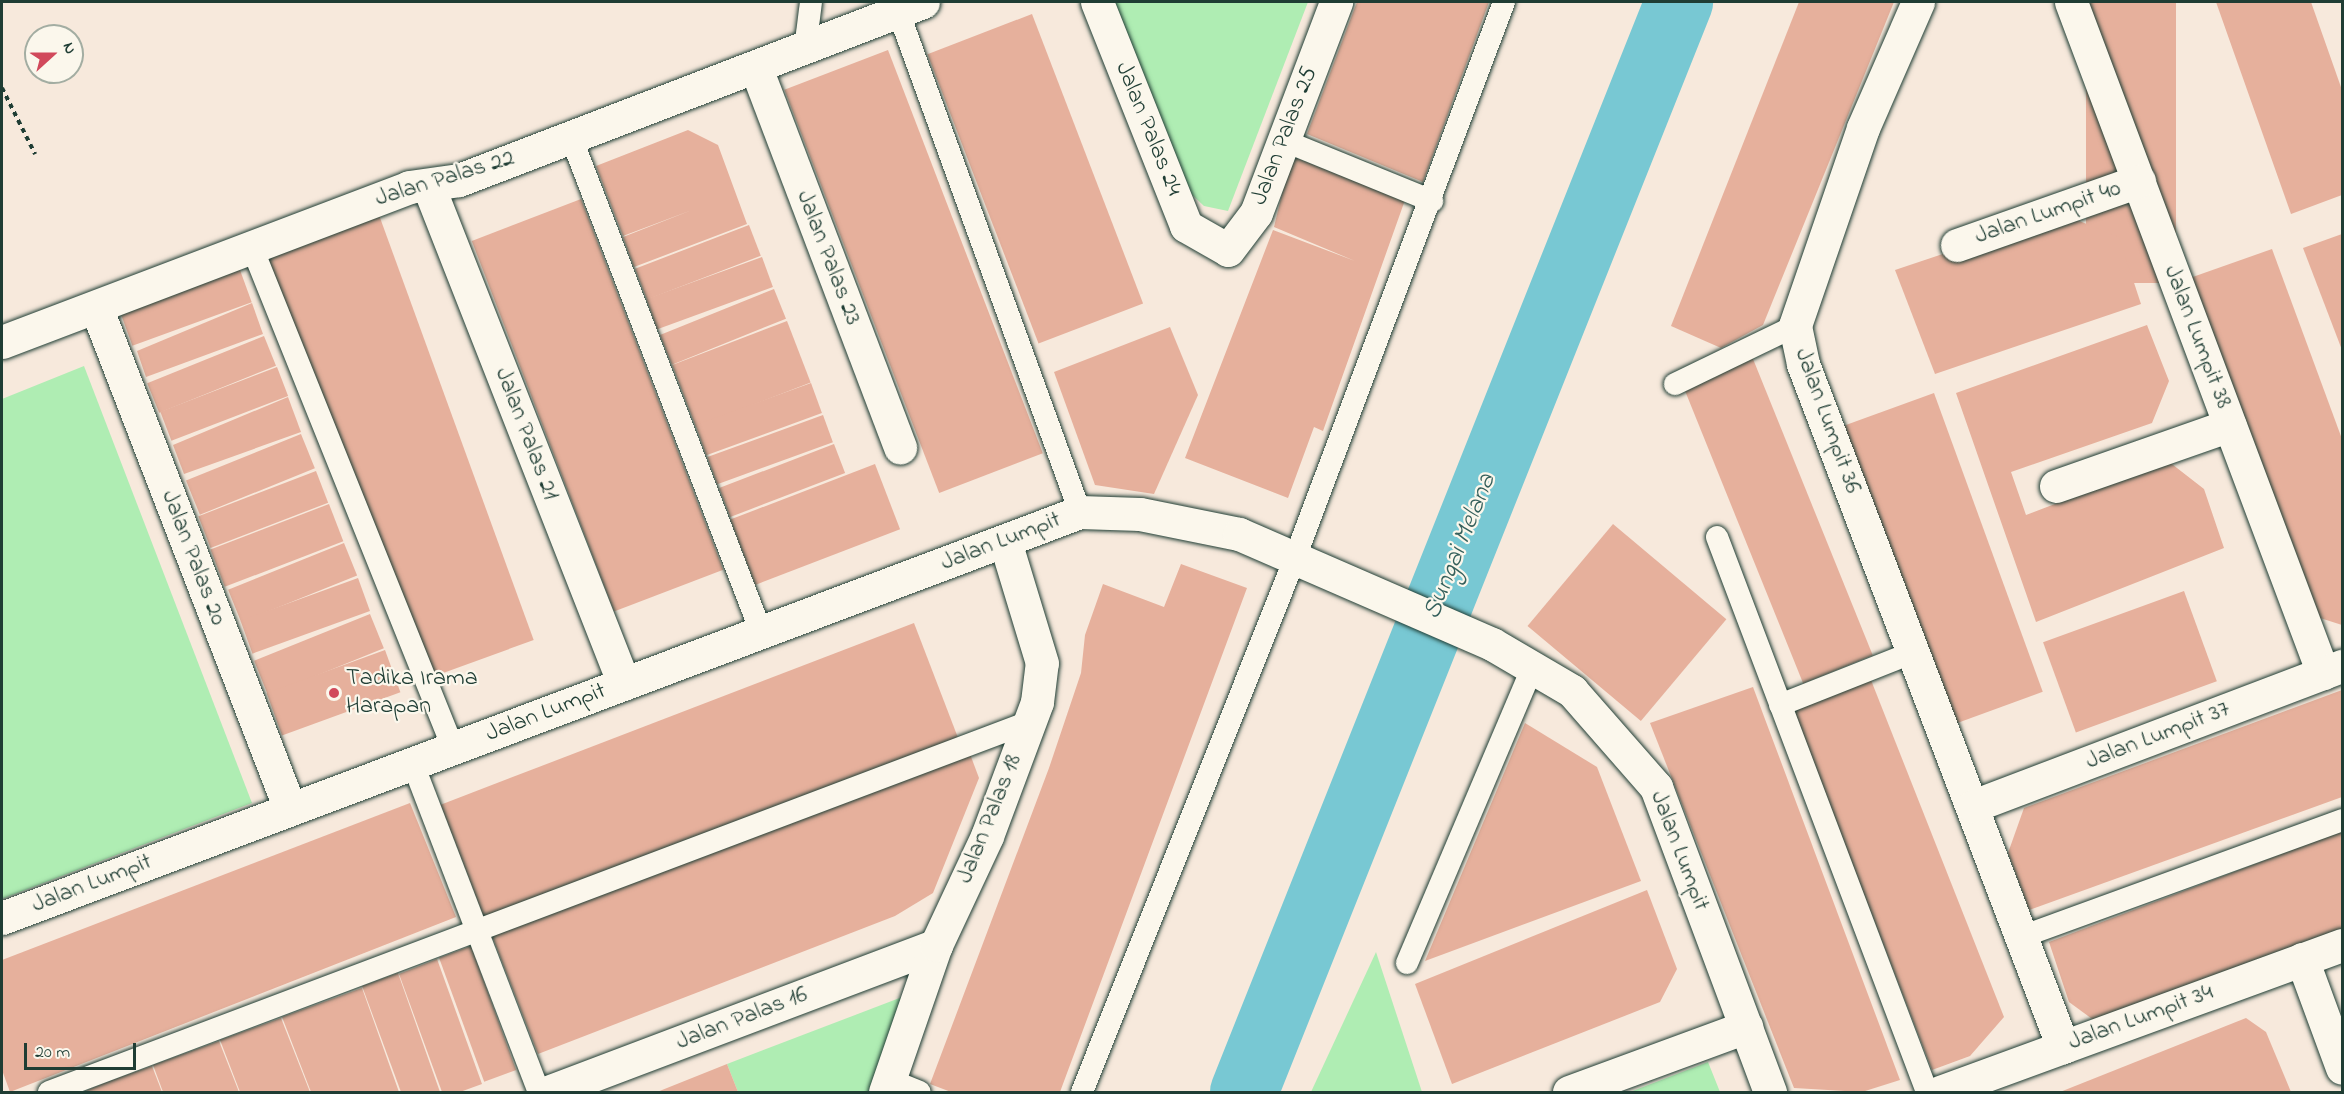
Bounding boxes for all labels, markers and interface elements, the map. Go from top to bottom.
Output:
north arrow [24,24,84,84]
text: N [56,39,82,58]
street label: Jalan Palas 24 [1108,58,1188,200]
street label: Jalan Palas 25 [1245,63,1325,209]
street label: Jalan Palas 22 [372,144,518,214]
street label: Jalan Lumpit 40 [1971,175,2125,251]
street label: Jalan Palas 23 [789,187,867,329]
street label: Jalan Lumpit 38 [2156,261,2238,413]
street label: Jalan Lumpit 36 [1787,344,1867,498]
street label: Jalan Palas 21 [488,364,564,504]
water label: Sungai Melana [1418,470,1504,624]
street label: Jalan Palas 20 [154,486,232,630]
street label: Jalan Lumpit [937,506,1065,578]
place label: Tadika Irama Harapan [346,665,478,721]
street label: Jalan Lumpit [482,677,610,749]
marker: Tadika Irama Harapan [327,686,341,700]
street label: Jalan Lumpit 37 [2082,695,2234,777]
street label: Jalan Palas 18 [951,750,1029,888]
street label: Jalan Lumpit [1643,787,1715,915]
street label: Jalan Lumpit [28,848,156,920]
street label: Jalan Lumpit 34 [2065,978,2217,1058]
street label: Jalan Palas 16 [672,981,812,1057]
scale bar [27,1031,140,1069]
text: 20 m [35,1040,70,1066]

